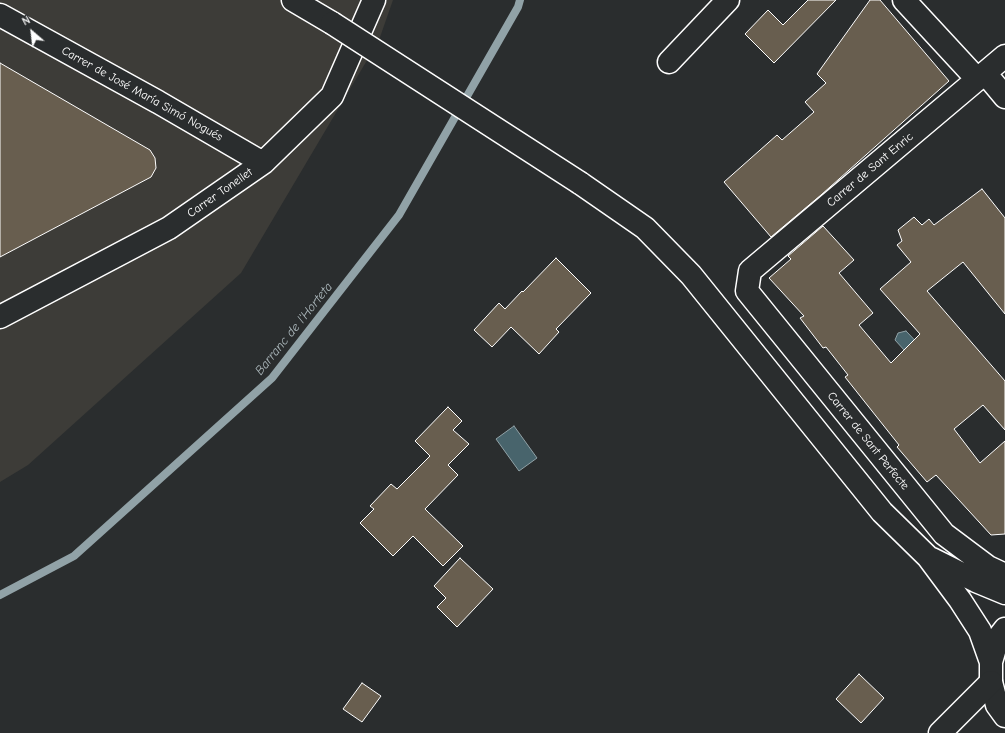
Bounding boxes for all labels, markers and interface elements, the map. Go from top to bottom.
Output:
north arrow [12,12,52,52]
text: N [20,14,32,28]
street label: Carrer de José María Simó Nogués [59,44,225,144]
street label: Carrer de Sant Enric [824,130,916,210]
street label: Carrer Tonellet [185,165,255,221]
water label: Barranc de l'Horteta [252,280,336,378]
street label: Carrer de Sant Perfecte [824,389,912,493]

